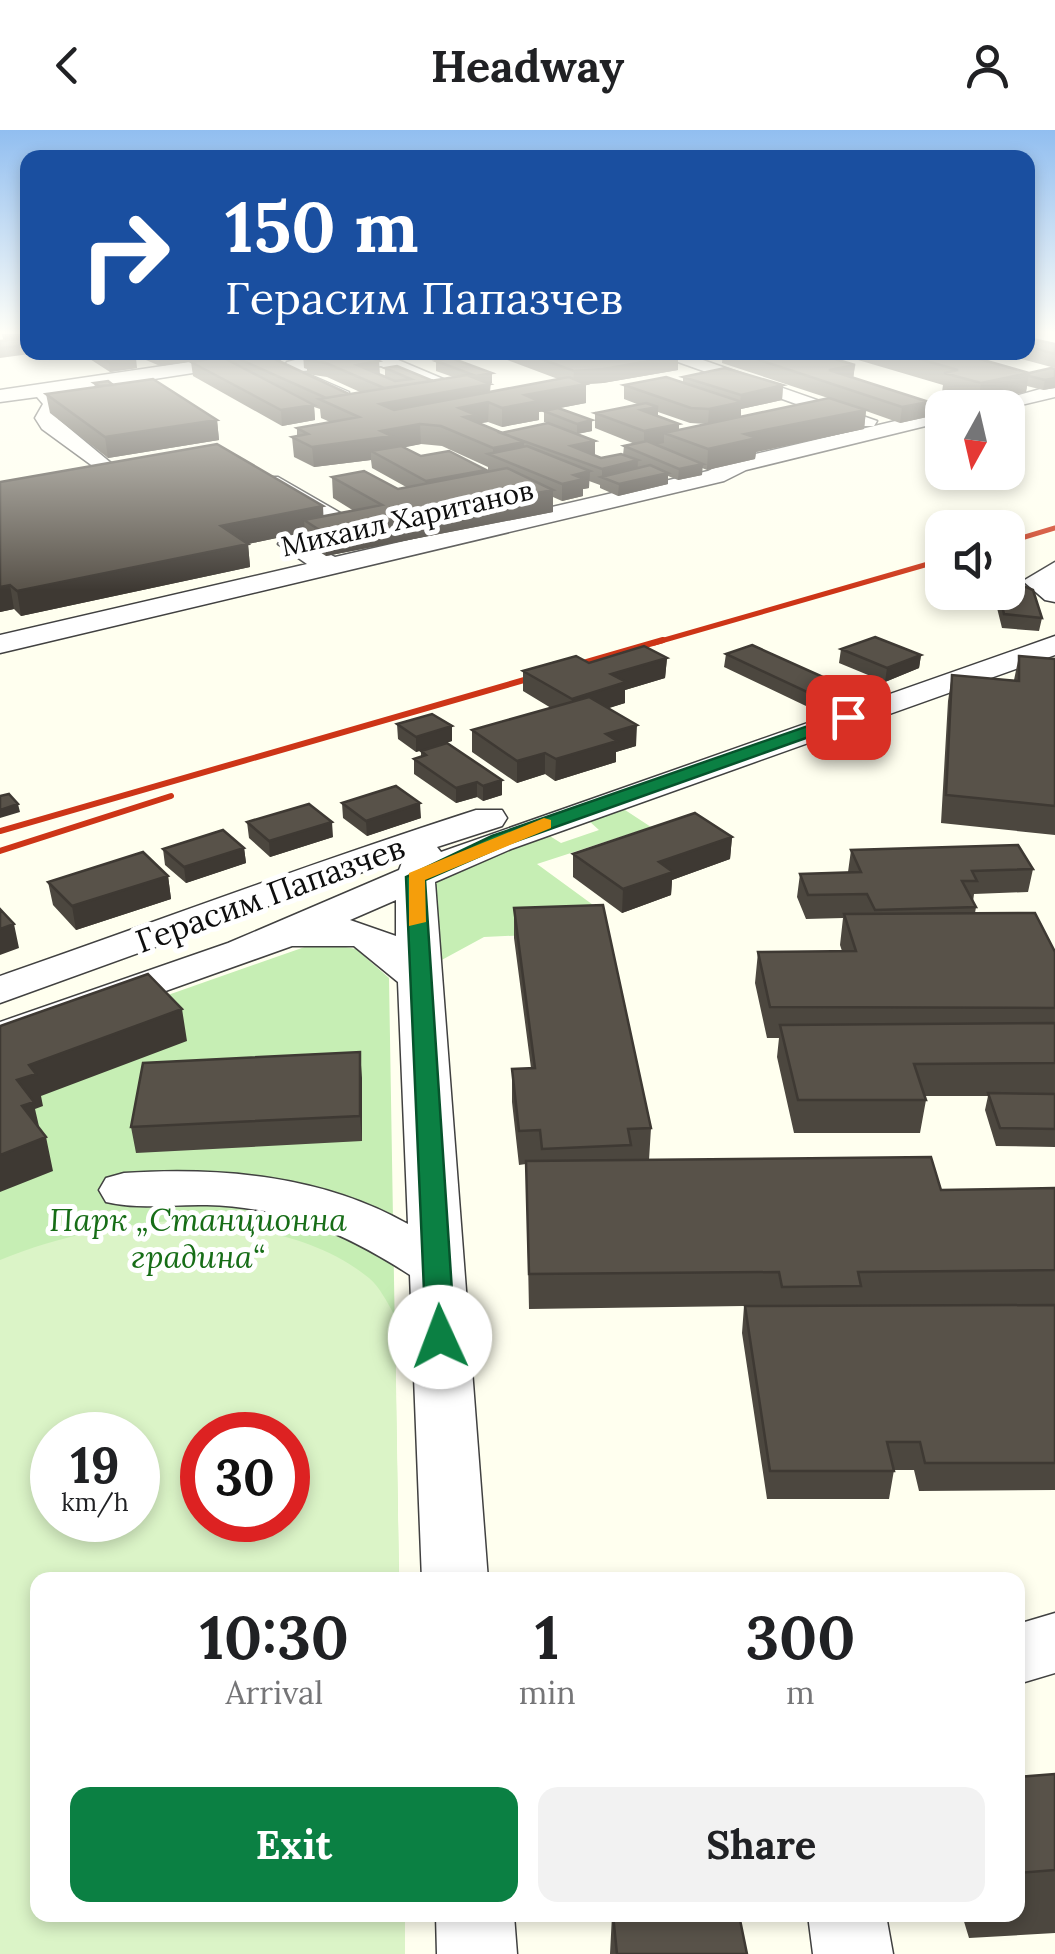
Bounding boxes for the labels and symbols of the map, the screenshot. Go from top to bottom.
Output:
north arrow [925,390,1025,490]
street label: Михаил Хаританов [277,471,537,565]
pin [806,675,891,760]
street label: Герасим Папазчев [130,826,410,962]
park label: Парк „Станционна градина“ [49,1199,347,1277]
position arrow [388,1285,492,1389]
speed limit sign: 30 [180,1412,310,1542]

